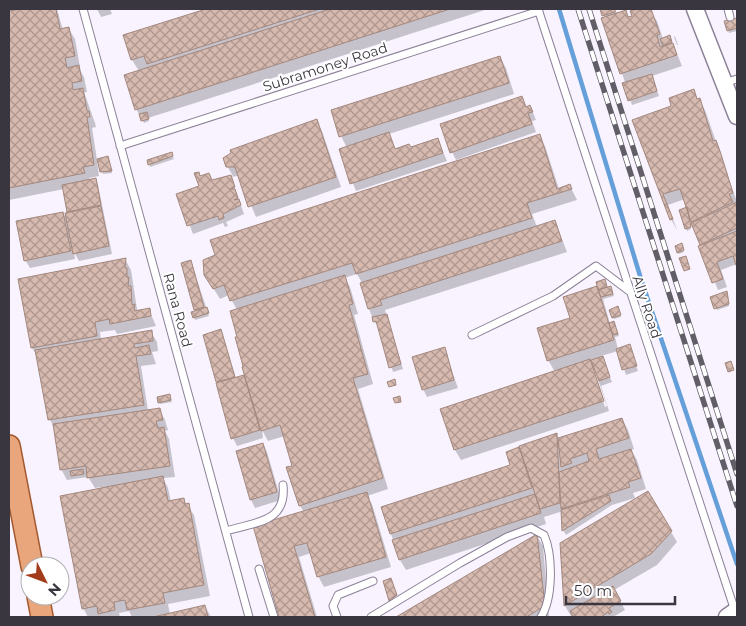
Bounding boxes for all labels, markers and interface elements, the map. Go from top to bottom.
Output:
street label: Subramoney Road [260,38,390,96]
street label: Rana Road [159,271,197,349]
street label: Ally Road [628,273,666,341]
north arrow [20,556,70,606]
scale bar [566,574,675,606]
text: N [44,579,65,600]
text: 50 m [574,581,612,600]

